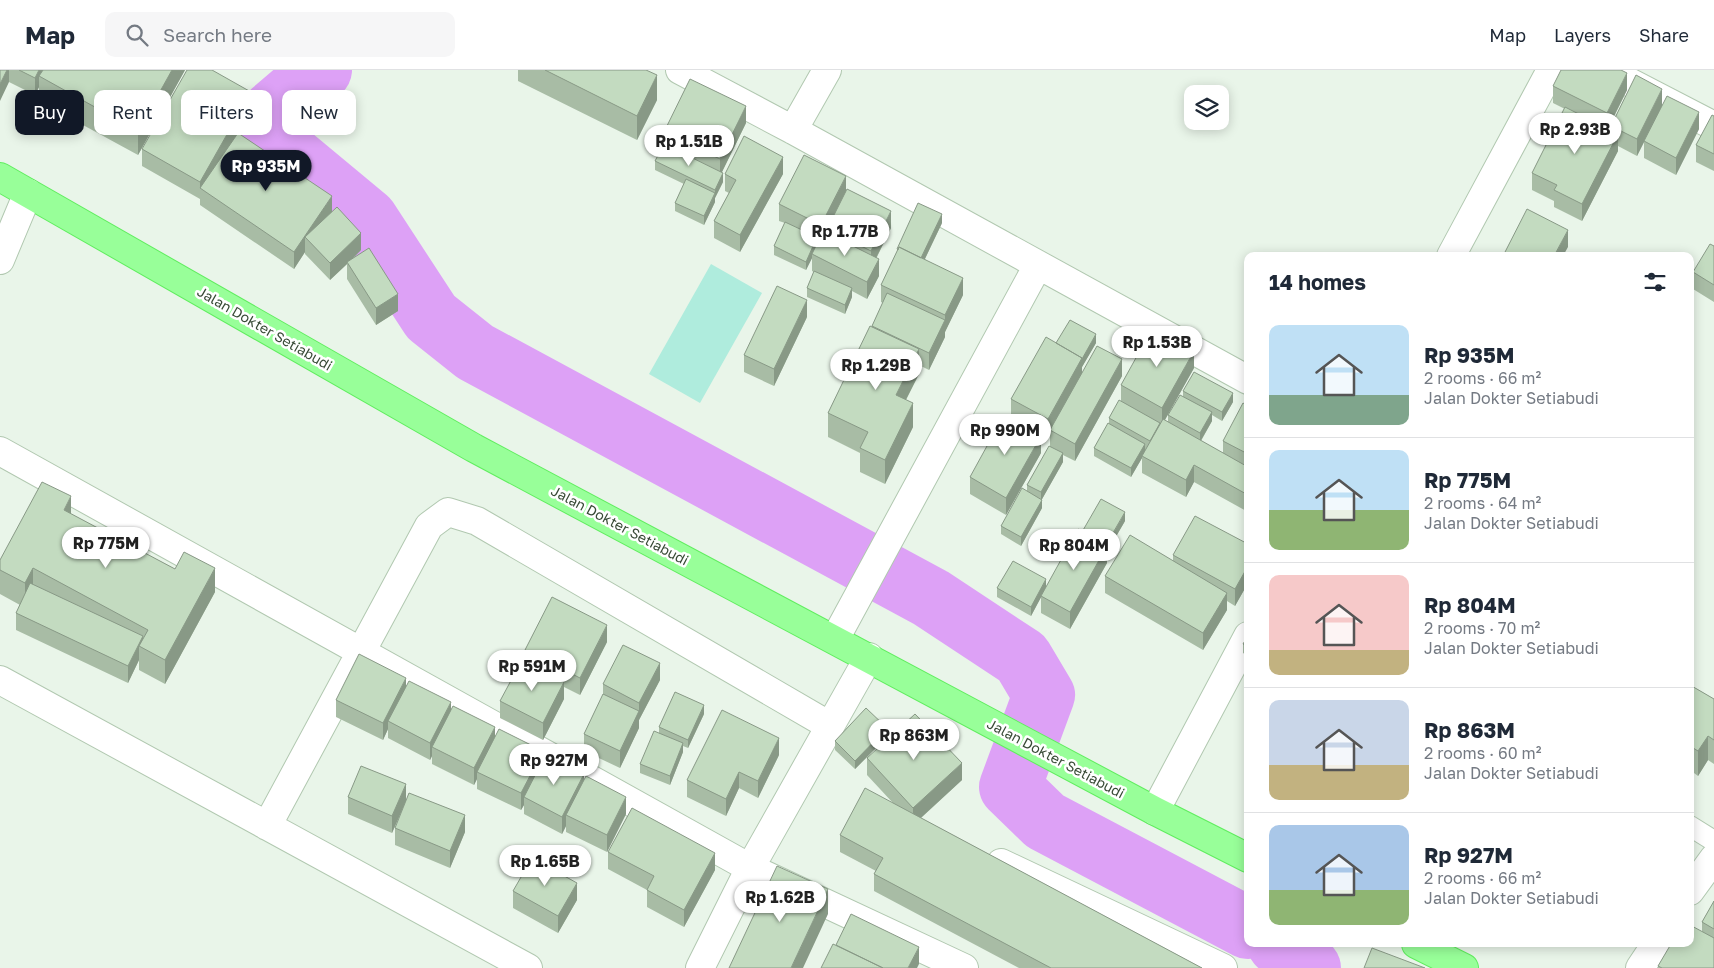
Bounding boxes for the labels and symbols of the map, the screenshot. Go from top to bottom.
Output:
pin: Rp 2.93B [1523,112,1627,155]
pin: Rp 1.51B [637,124,741,167]
pin: Rp 935M [220,150,312,192]
pin: Rp 1.77B [793,214,897,257]
street label: Jalan Dokter Setiabudi [194,282,336,374]
pin: Rp 1.53B [1105,326,1209,368]
pin: Rp 1.29B [824,348,928,391]
pin: Rp 990M [959,414,1051,456]
street label: Jalan Dokter Setiabudi [548,482,692,568]
pin: Rp 775M [60,526,152,569]
pin: Rp 804M [1028,528,1120,571]
pin: Rp 591M [486,650,578,692]
street label: Jalan Dokter Setiabudi [984,715,1128,801]
pin: Rp 863M [868,718,960,761]
pin: Rp 927M [508,744,600,786]
pin: Rp 1.65B [493,844,597,887]
pin: Rp 1.62B [728,880,832,923]

